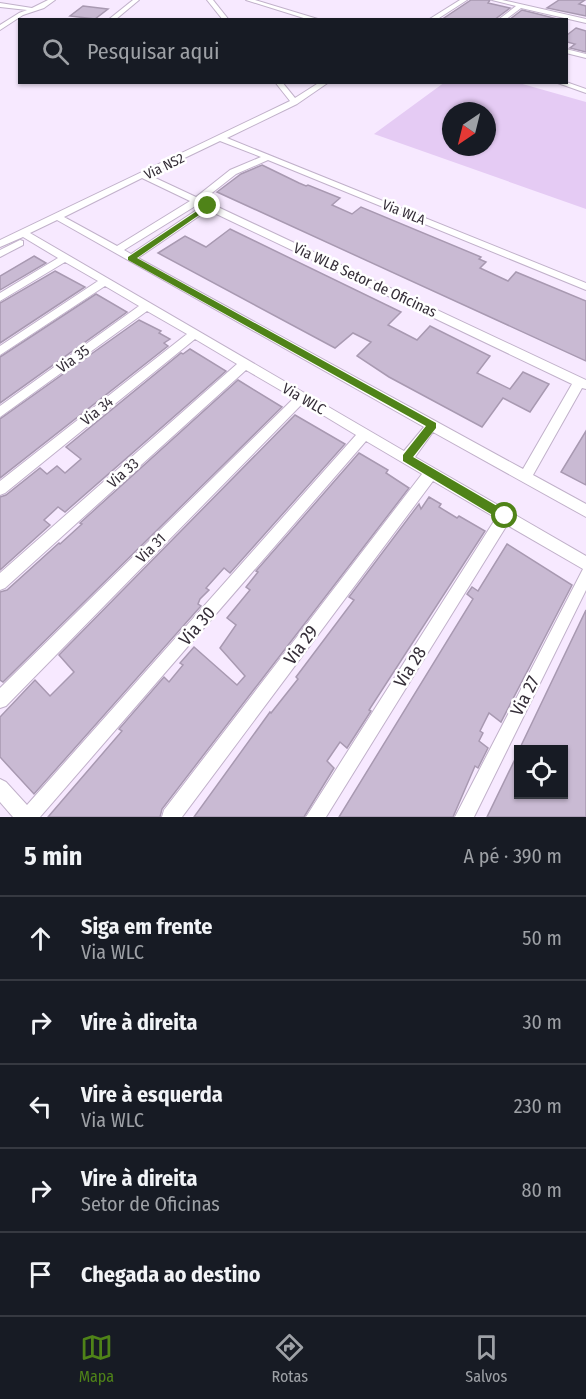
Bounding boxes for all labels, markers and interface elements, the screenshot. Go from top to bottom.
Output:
search box [18,18,568,84]
icon: search [39,35,72,68]
text: Pesquisar aqui [87,38,219,65]
north arrow [442,102,496,156]
street label: Via NS2 [141,150,187,183]
route end [194,192,220,218]
street label: Via WLA [380,196,428,229]
street label: Via WLB Setor de Oficinas [290,239,440,321]
street label: Via 35 [53,341,93,377]
street label: Via WLC [279,379,329,419]
street label: Via 34 [77,393,117,429]
street label: Via 33 [104,454,143,492]
route start [491,502,517,528]
street label: Via 31 [132,529,170,567]
street label: Via 30 [174,602,220,650]
street label: Via 29 [279,621,323,669]
street label: Via 28 [389,643,431,691]
street label: Via 27 [506,672,544,720]
map controls [514,745,568,799]
button: locate [514,745,568,799]
text: 5 min [24,841,82,872]
text: A pé · 390 m [464,844,562,868]
text: Siga em frente [81,913,212,940]
icon: ahead [24,922,57,955]
text: 50 m [522,926,562,950]
text: Via WLC [81,940,144,964]
icon: right [24,1006,57,1039]
text: Vire à direita [81,1009,197,1036]
text: 30 m [522,1010,562,1034]
text: Vire à esquerda [81,1081,223,1108]
icon: left [24,1090,57,1123]
text: 230 m [514,1094,562,1118]
text: Via WLC [81,1108,144,1132]
text: Vire à direita [81,1165,197,1192]
icon: right [24,1174,57,1207]
text: 80 m [522,1178,562,1202]
text: Setor de Oficinas [81,1192,220,1216]
icon: arrive [24,1258,57,1291]
text: Chegada ao destino [81,1261,261,1288]
tab: Mapa [79,1331,114,1386]
tab: Rotas [271,1331,308,1386]
tab: Salvos [465,1331,507,1386]

